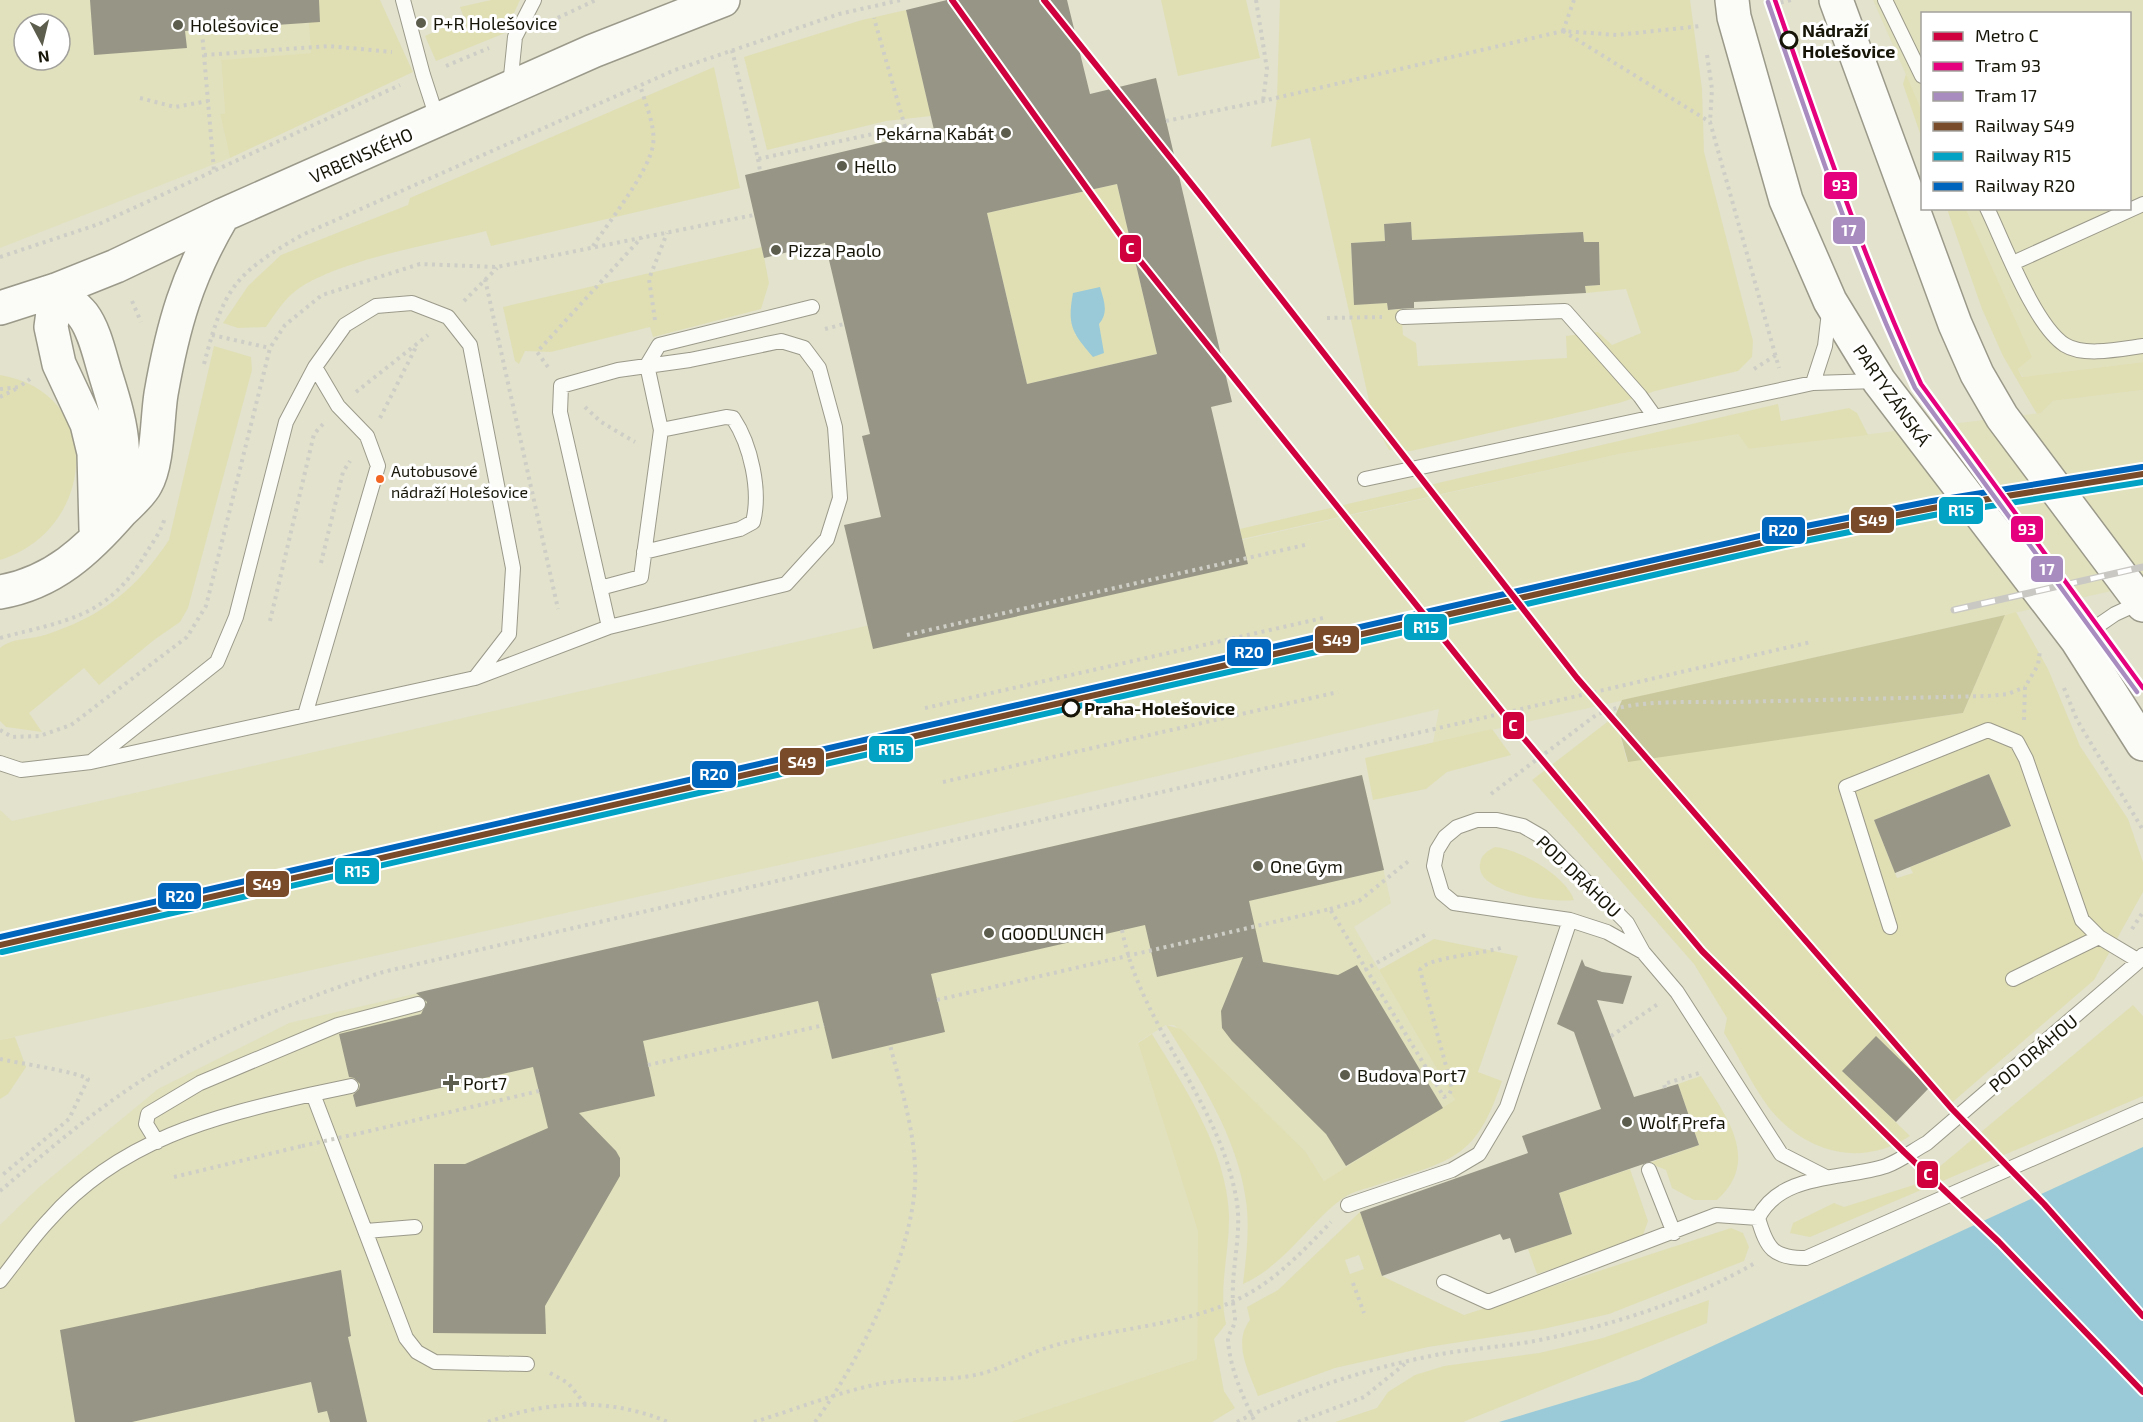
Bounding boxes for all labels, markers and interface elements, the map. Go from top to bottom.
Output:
north arrow [12,12,72,72]
place label: P+R Holešovice [433,12,558,34]
legend [1921,12,2131,210]
place label: Holešovice [190,14,279,36]
marker: P+R Holešovice [414,16,428,30]
marker: Holešovice [171,18,185,32]
place label: Nádraží Holešovice [1802,19,1895,62]
text: Metro C [1975,24,2039,46]
marker: Nádraží Holešovice [1780,31,1798,49]
text: N [37,47,51,68]
text: Tram 93 [1975,54,2041,76]
text: Tram 17 [1975,84,2037,106]
text: Railway S49 [1975,114,2075,136]
street label: VRBENSKÉHO [306,122,416,188]
place label: Pekárna Kabát [876,122,994,144]
marker: Pekárna Kabát [999,126,1013,140]
text: Railway R15 [1975,144,2071,166]
place label: Hello [854,155,897,177]
marker: Hello [835,159,849,173]
line badge: 93 [1823,171,1858,200]
text: Railway R20 [1975,174,2075,196]
text: 93 [1832,175,1850,194]
line badge: 17 [1832,216,1866,245]
text: 17 [1841,220,1857,239]
line badge: C [1119,234,1142,263]
text: C [1125,238,1135,257]
place label: Pizza Paolo [788,239,882,261]
marker: Pizza Paolo [769,243,783,257]
street label: PARTYZÁNSKÁ [1849,340,1936,451]
place label: Autobusové nádraží Holešovice [391,461,528,501]
marker: Autobusové nádraží Holešovice [374,473,386,485]
line badge: R15 [1938,496,1984,525]
text: R15 [1948,500,1974,519]
line badge: S49 [1850,506,1895,534]
text: S49 [1858,510,1888,529]
line badge: 93 [2010,515,2044,543]
line badge: R20 [1761,516,1806,545]
text: 93 [2018,519,2036,538]
text: R20 [1768,520,1798,539]
line badge: 17 [2030,555,2064,583]
text: 17 [2039,559,2055,578]
line badge: R15 [1403,613,1448,641]
text: R15 [1413,617,1439,636]
line badge: S49 [1314,625,1360,654]
text: S49 [1322,630,1352,649]
line badge: R20 [1226,638,1272,667]
text: R20 [1234,642,1264,661]
place label: Praha-Holešovice [1084,697,1235,719]
marker: Praha-Holešovice [1062,699,1080,717]
line badge: C [1502,711,1525,740]
text: C [1508,715,1518,734]
line badge: R15 [868,735,914,763]
text: R15 [878,739,904,758]
line badge: S49 [779,747,825,776]
text: S49 [787,752,817,771]
line badge: R20 [691,760,737,789]
text: R20 [699,764,729,783]
street label: POD DRÁHOU [1532,830,1626,922]
place label: One Gym [1270,855,1343,877]
line badge: R15 [334,857,380,885]
marker: One Gym [1251,859,1265,873]
text: R15 [344,861,370,880]
line badge: S49 [245,870,290,898]
text: S49 [252,874,282,893]
line badge: R20 [157,882,202,910]
text: R20 [165,886,195,905]
place label: GOODLUNCH [1001,922,1104,944]
marker: GOODLUNCH [982,926,996,940]
street label: POD DRÁHOU [1984,1010,2082,1096]
place label: Budova Port7 [1357,1064,1466,1086]
marker: Budova Port7 [1338,1068,1352,1082]
place label: Port7 [463,1072,507,1094]
marker: Port7 [444,1076,458,1090]
place label: Wolf Prefa [1639,1111,1726,1133]
marker: Wolf Prefa [1620,1115,1634,1129]
line badge: C [1916,1160,1939,1189]
text: C [1923,1164,1933,1183]

